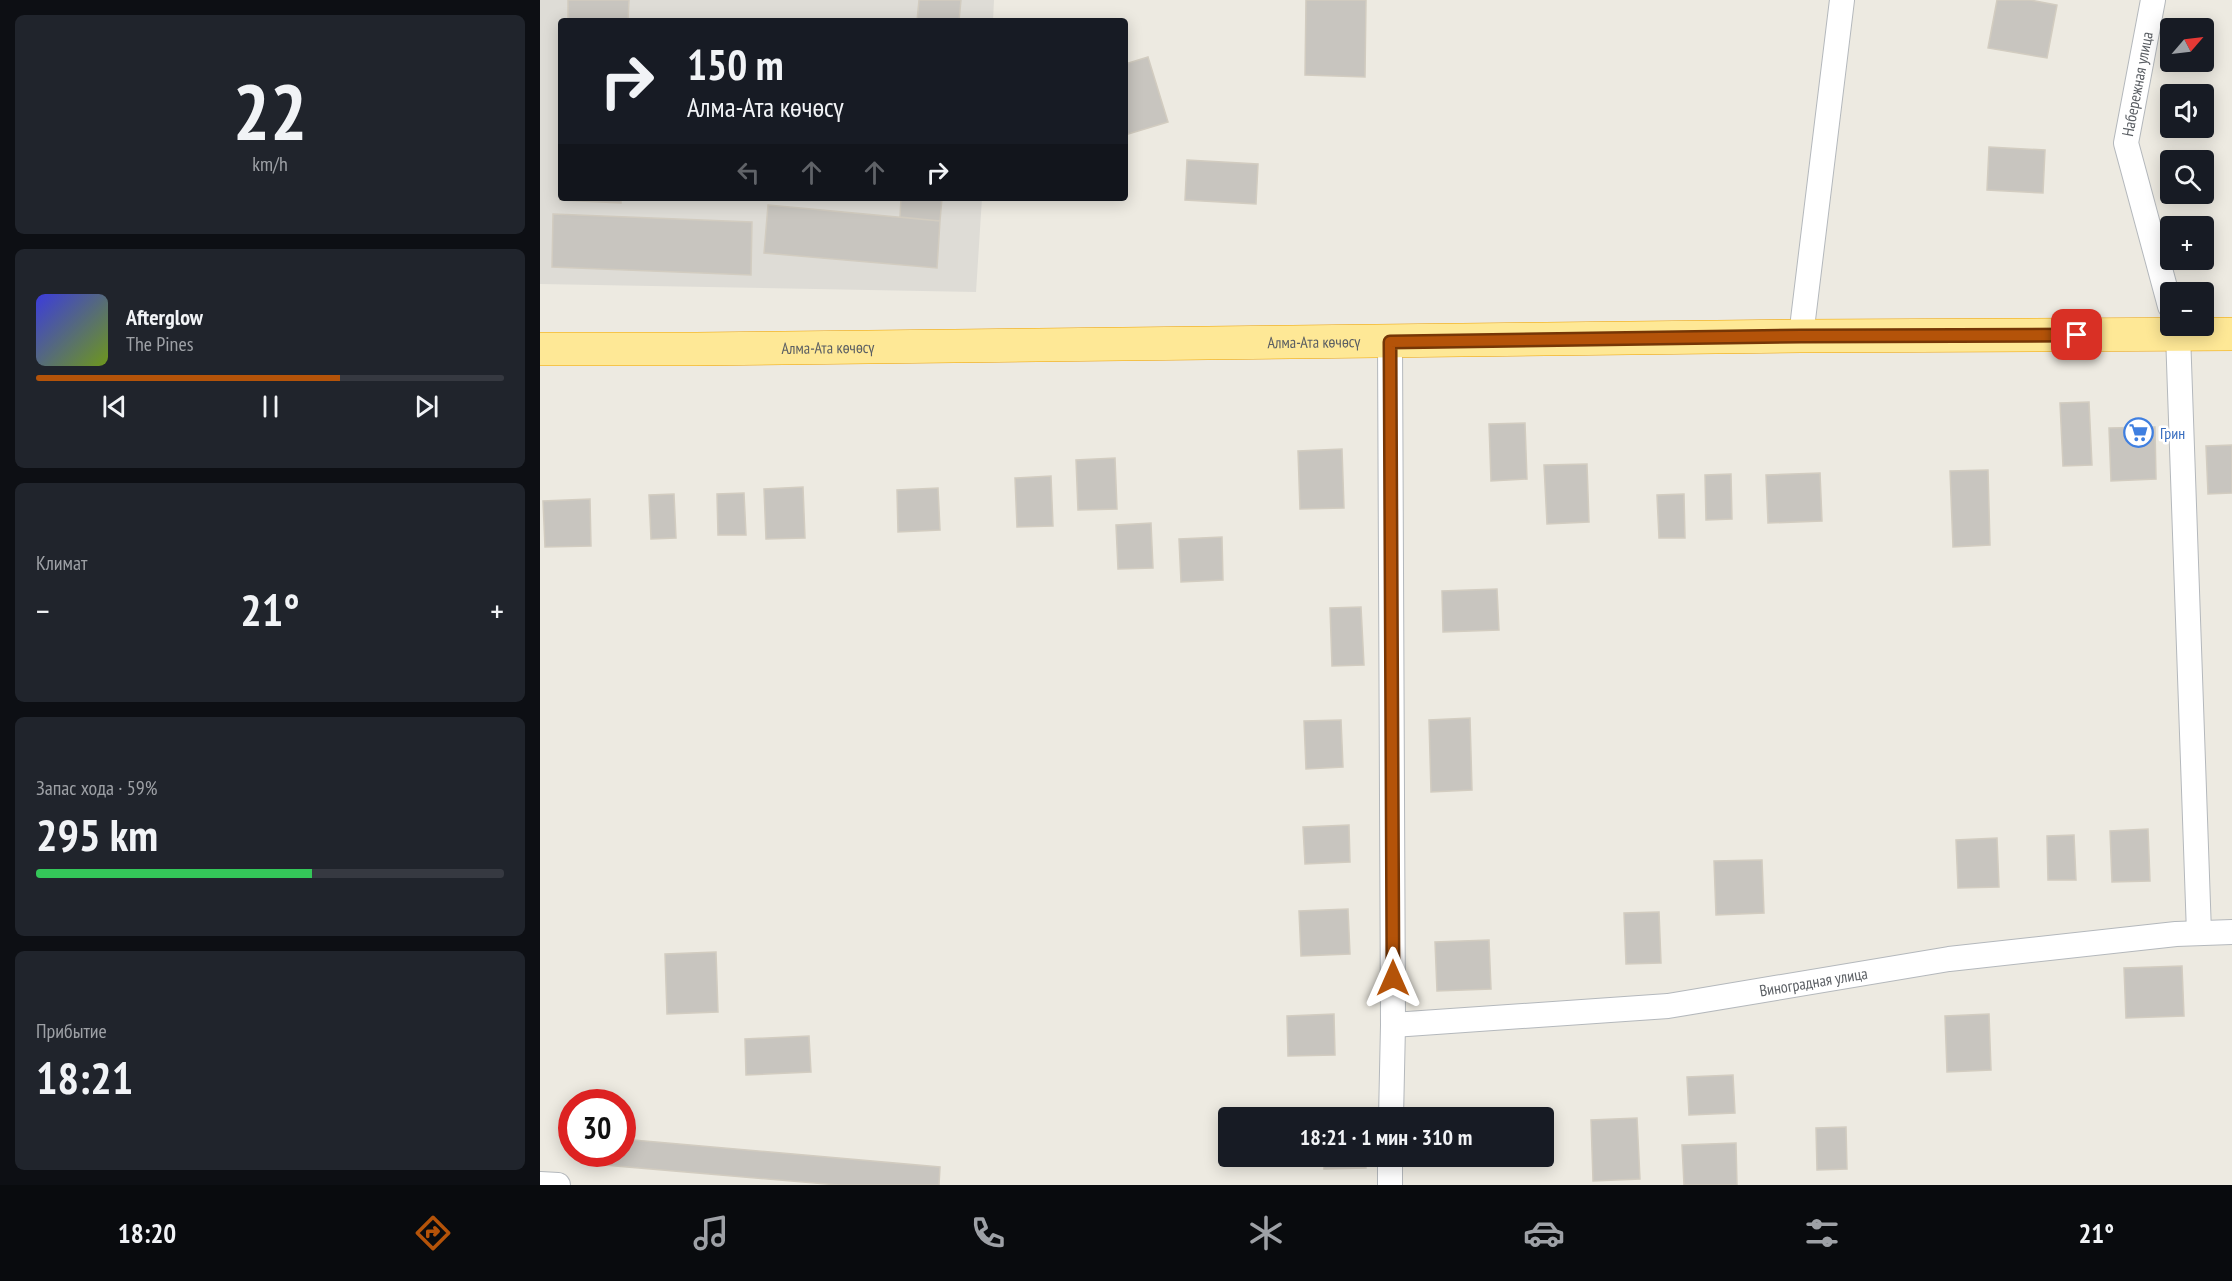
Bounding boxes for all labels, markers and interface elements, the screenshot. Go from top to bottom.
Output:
north arrow [2160,18,2214,72]
map controls [2160,18,2214,336]
street label: Набережная улица [2117,30,2157,138]
text: 150 m [687,37,784,92]
icon: right [588,42,666,120]
text: 22 [233,61,307,162]
button: sound [2160,84,2214,138]
text: Алма-Ата көчөсү [687,90,844,124]
button: search [2160,150,2214,204]
text: km/h [252,151,288,177]
icon: left [732,156,765,189]
icon: ahead [795,156,828,189]
icon: ahead [858,156,891,189]
icon: right [921,156,954,189]
button: + [2160,216,2214,270]
button: − [2160,282,2214,336]
text: Afterglow [126,303,203,331]
pin [2051,309,2102,360]
icon: arrive [2060,318,2093,351]
text: The Pines [126,331,193,357]
street label: Алма-Ата көчөсү [1267,331,1361,352]
street label: Алма-Ата көчөсү [781,337,875,358]
icon: previous [98,390,131,423]
icon: pause [254,390,287,423]
icon: next [410,390,443,423]
supermarket icon: Грин [2123,417,2155,449]
place label: Грин [2160,423,2185,443]
text: Климат [36,550,87,576]
text: 21° [240,580,300,638]
text: − [36,589,50,632]
text: + [490,589,504,632]
text: Запас хода · 59% [36,775,157,801]
text: 295 km [36,805,158,863]
position arrow [1361,946,1425,1010]
street label: Виноградная улица [1758,963,1869,1001]
text: Прибытие [36,1018,107,1044]
text: 18:21 [36,1048,133,1106]
speed limit sign: 30 [558,1089,636,1167]
text: 18:21 · 1 мин · 310 m [1300,1123,1472,1151]
icon: directions [412,1212,454,1254]
icon: music [690,1212,732,1254]
icon: phone [967,1212,1009,1254]
icon: climate [1245,1212,1287,1254]
icon: car [1523,1212,1565,1254]
icon: filters [1801,1212,1843,1254]
text: 18:20 [118,1216,176,1250]
text: 21° [2078,1216,2114,1250]

